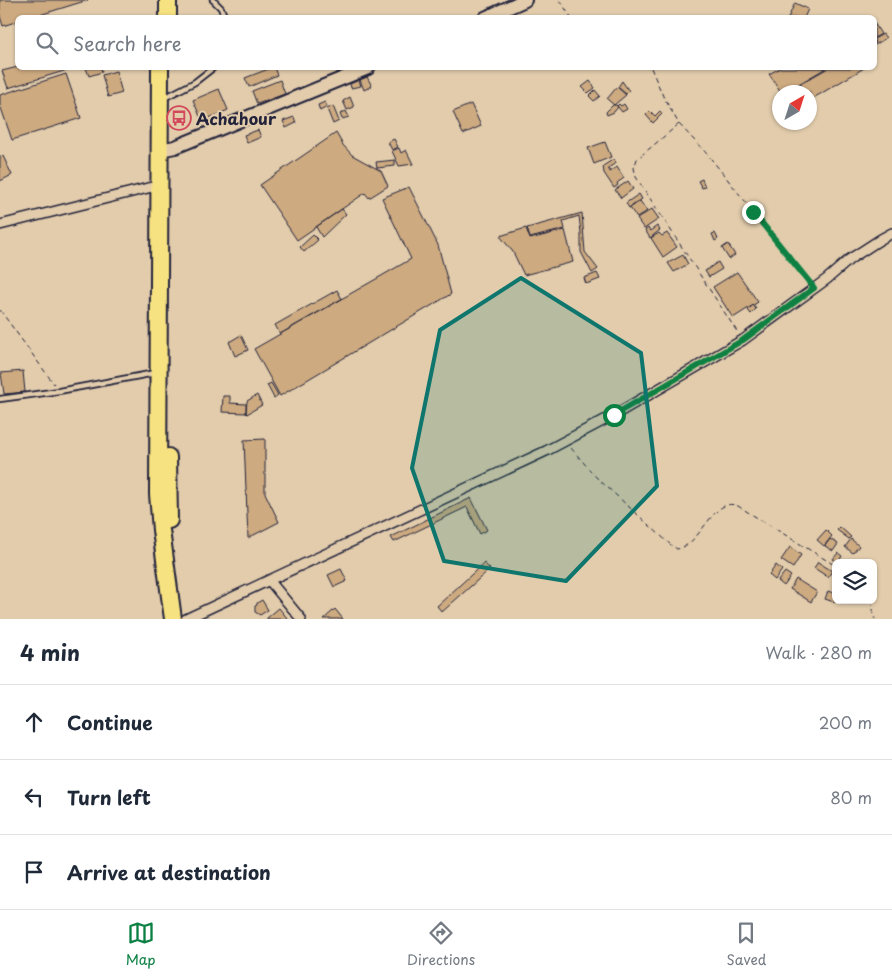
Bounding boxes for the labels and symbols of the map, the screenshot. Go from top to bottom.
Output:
north arrow [772,85,817,130]
bus stop icon: Achahour [166,105,192,131]
place label: Achahour [196,106,277,130]
route end [742,201,765,224]
route start [603,404,626,427]

